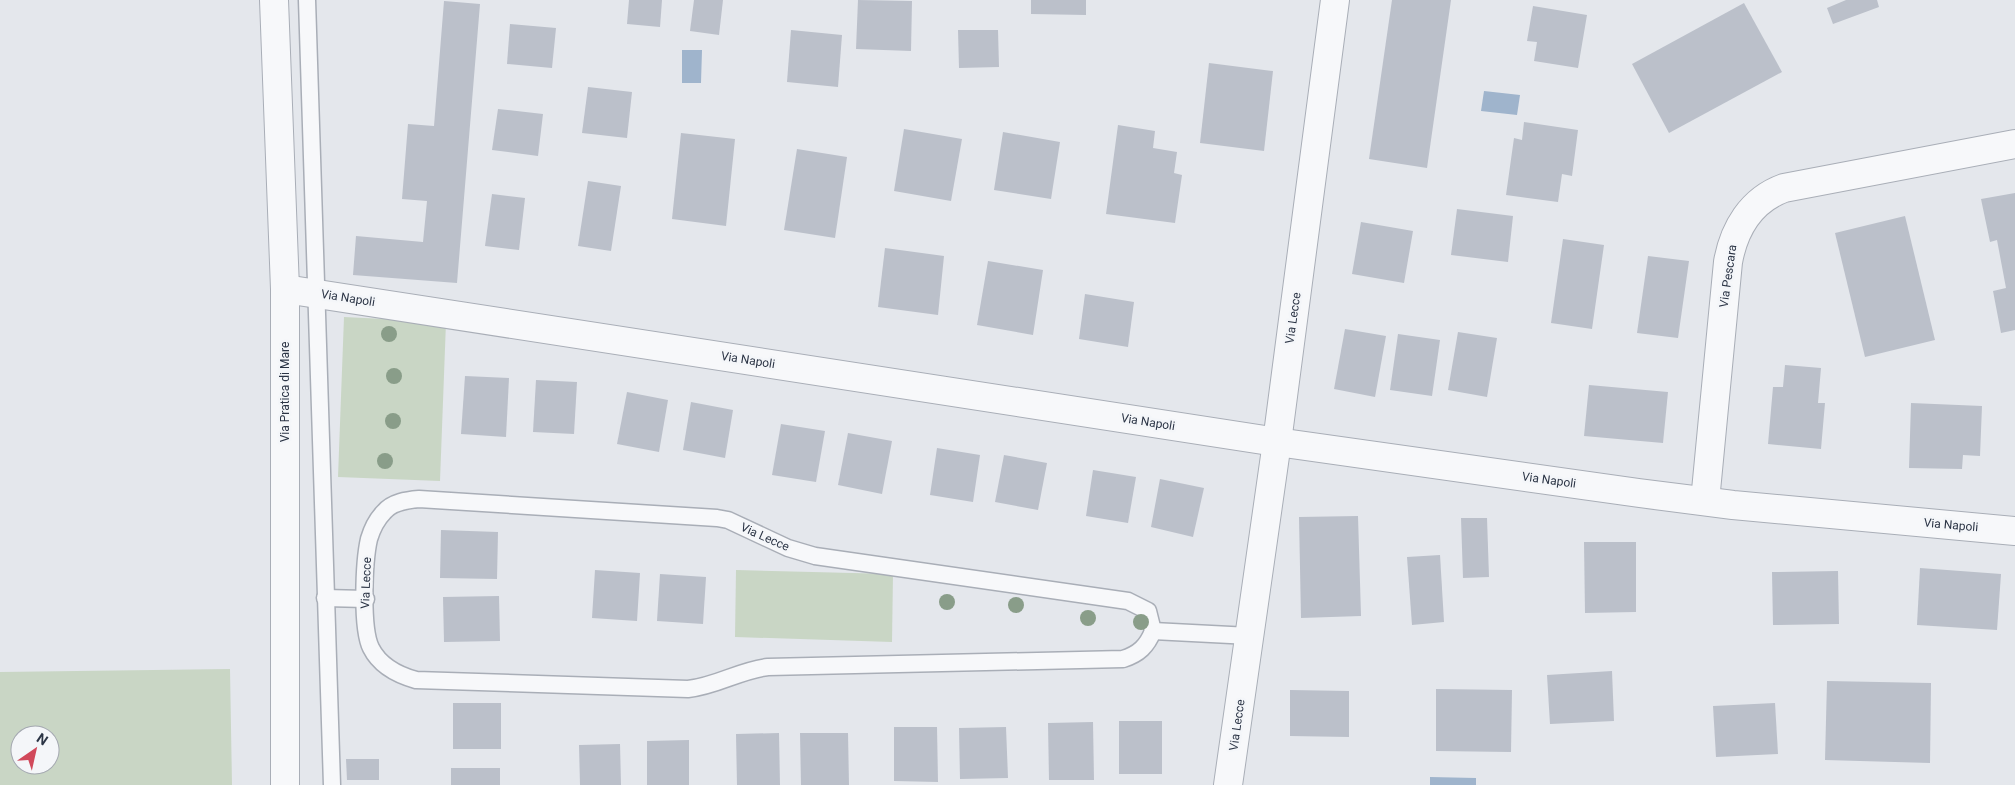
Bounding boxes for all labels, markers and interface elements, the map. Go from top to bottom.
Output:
street label: Via Pescara [1717,244,1739,308]
street label: Via Napoli [320,287,376,309]
street label: Via Lecce [1282,291,1304,345]
street label: Via Pratica di Mare [278,342,292,442]
street label: Via Napoli [720,349,776,371]
street label: Via Napoli [1120,411,1176,433]
street label: Via Napoli [1521,469,1577,491]
street label: Via Napoli [1923,516,1979,534]
street label: Via Lecce [738,520,792,554]
street label: Via Lecce [358,557,374,609]
street label: Via Lecce [1226,698,1248,752]
north arrow [10,725,60,775]
text: N [34,730,51,749]

